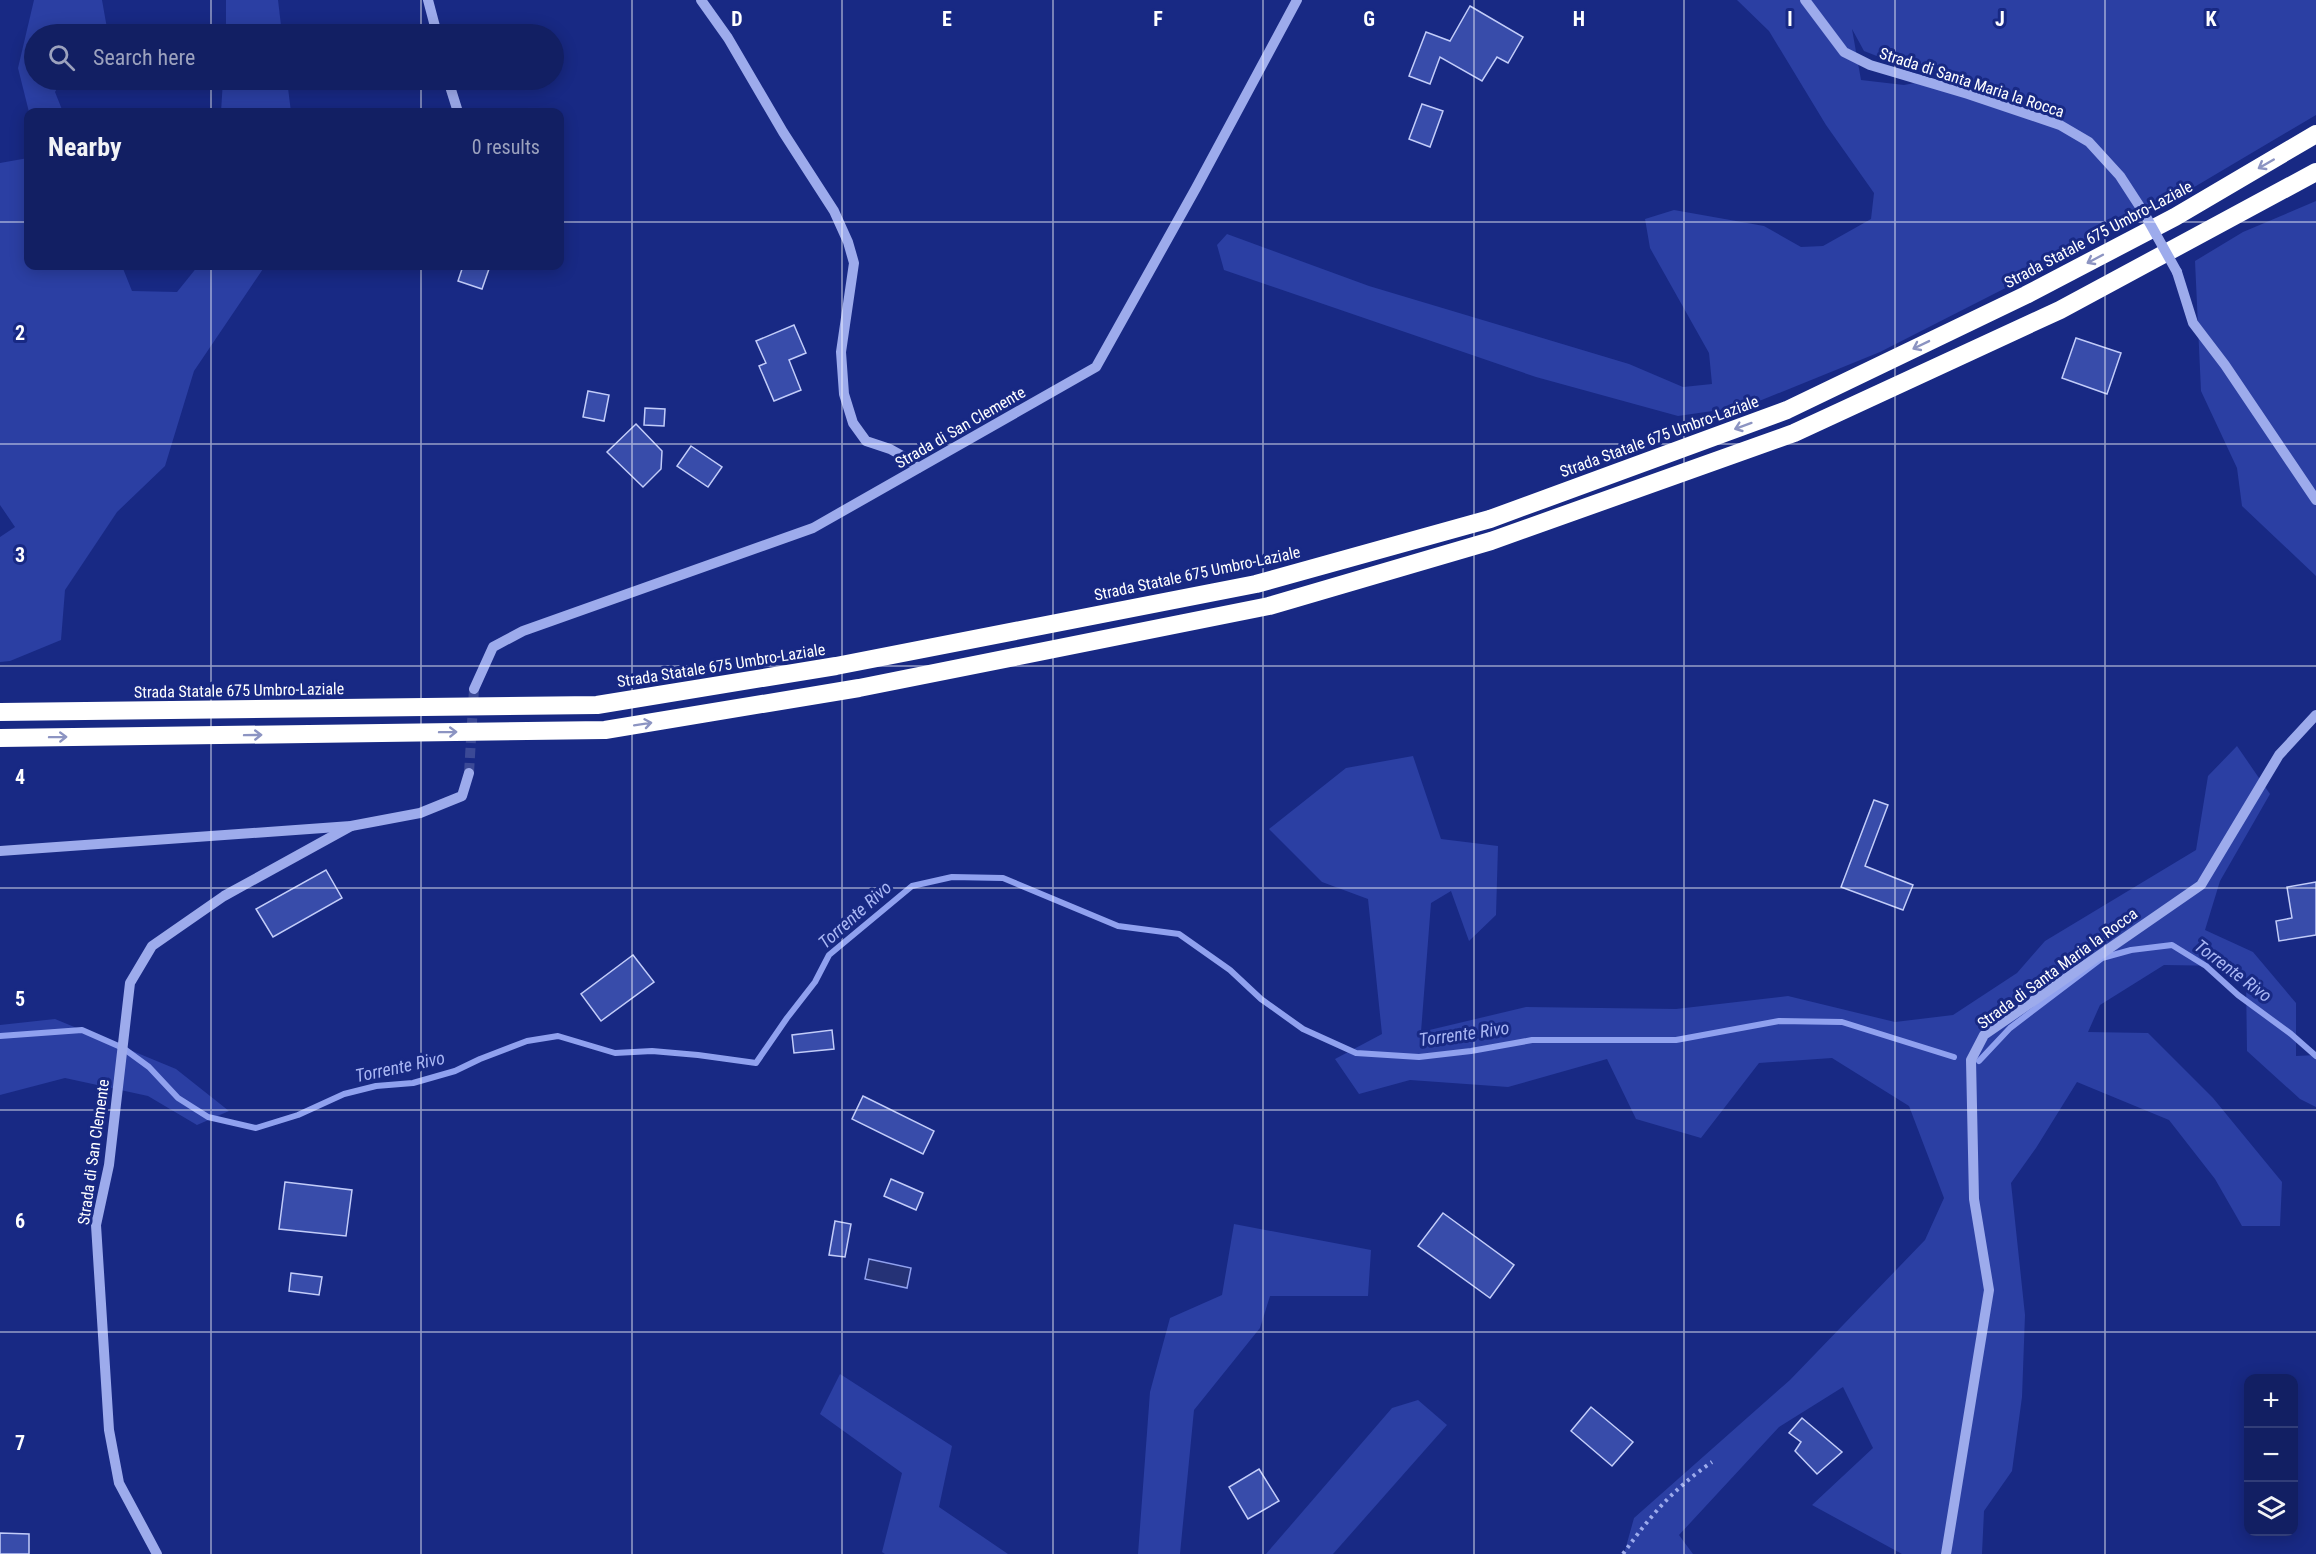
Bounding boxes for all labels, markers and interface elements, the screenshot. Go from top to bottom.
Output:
text: D [731,7,743,31]
text: E [942,7,952,31]
text: F [1153,7,1163,31]
text: G [1363,7,1375,31]
text: H [1573,7,1585,31]
text: I [1787,7,1793,31]
text: J [1995,7,2005,31]
text: K [2205,7,2217,31]
search box [24,24,564,90]
icon: search [45,41,78,74]
street label: Strada di Santa Maria la Rocca [1877,44,2067,121]
text: Search here [93,45,195,70]
text: Nearby [48,132,122,162]
text: 0 results [472,135,540,159]
one-way arrow [2258,158,2275,170]
street label: Strada Statale 675 Umbro-Laziale [2001,177,2196,292]
one-way arrow [2087,254,2105,265]
text: 2 [15,321,25,345]
one-way arrow [1912,340,1930,352]
street label: Strada di San Clemente [892,382,1029,472]
street label: Strada Statale 675 Umbro-Laziale [1557,392,1761,481]
one-way arrow [1734,421,1753,432]
street label: Strada Statale 675 Umbro-Laziale [1092,542,1302,605]
text: 3 [15,543,25,567]
street label: Strada Statale 675 Umbro-Laziale [616,640,826,691]
street label: Strada Statale 675 Umbro-Laziale [134,679,344,702]
one-way arrow [633,718,652,729]
one-way arrow [438,726,458,738]
one-way arrow [243,729,263,741]
one-way arrow [48,731,68,743]
text: 4 [15,765,25,789]
water label: Torrente Rivo [814,876,895,953]
street label: Strada di Santa Maria la Rocca [1974,904,2141,1033]
water label: Torrente Rivo [2191,935,2276,1006]
text: 5 [15,987,25,1011]
water label: Torrente Rivo [1417,1017,1510,1050]
water label: Torrente Rivo [353,1047,447,1086]
street label: Strada di San Clemente [74,1078,113,1226]
text: 6 [15,1209,25,1233]
map controls [2244,1374,2298,1536]
button: + [2244,1374,2298,1428]
button: − [2244,1428,2298,1482]
text: 7 [15,1431,25,1455]
button: layers [2244,1482,2298,1536]

